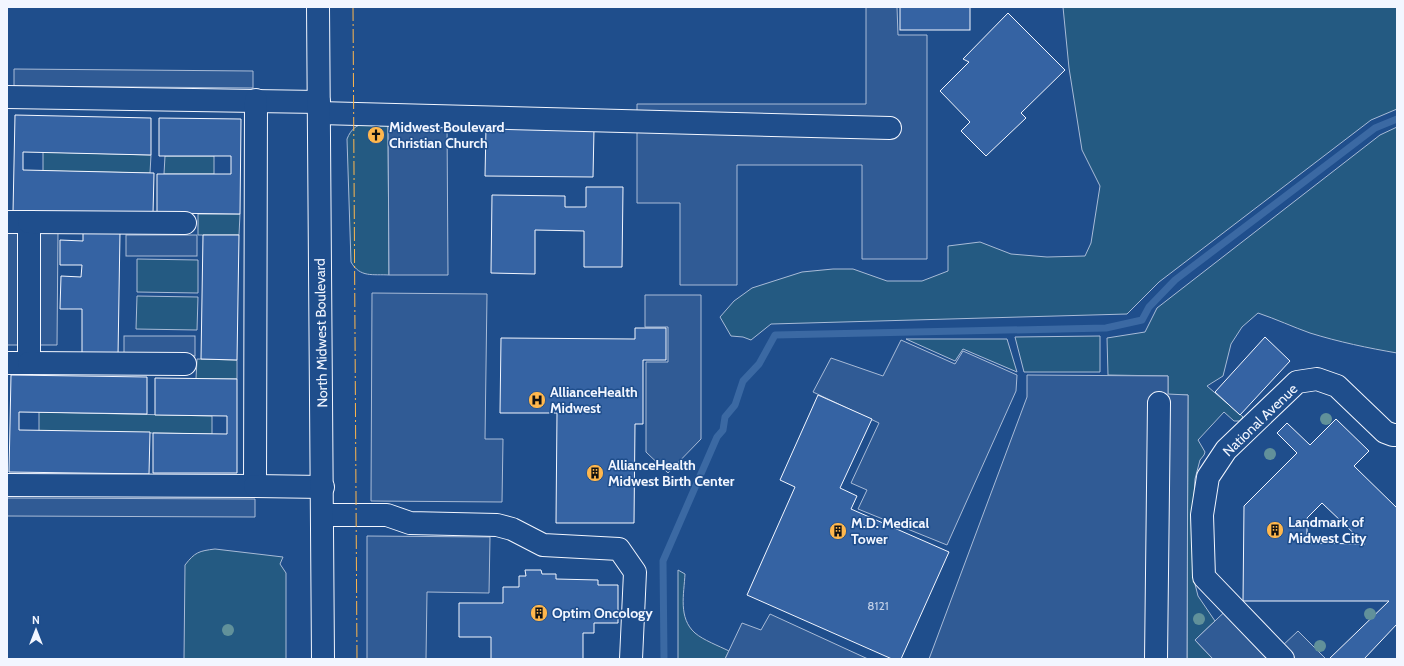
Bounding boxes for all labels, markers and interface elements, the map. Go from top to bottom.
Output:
place label: Midwest Boulevard Christian Church [389,118,505,152]
church icon: Midwest Boulevard Christian Church [366,125,386,145]
street label: North Midwest Boulevard [311,258,331,408]
street label: National Avenue [1219,380,1301,460]
place label: AllianceHealth Midwest [550,383,638,417]
hospital icon: AllianceHealth Midwest [527,390,547,410]
place label: AllianceHealth Midwest Birth Center [608,456,735,490]
building icon: AllianceHealth Midwest Birth Center [585,463,605,483]
place label: Landmark of Midwest City [1288,513,1367,547]
place label: M.D. Medical Tower [851,514,929,548]
building icon: Landmark of Midwest City [1265,520,1285,540]
building icon: M.D. Medical Tower [828,521,848,541]
house number: 8121 [867,598,889,613]
building icon: Optim Oncology [529,603,549,623]
place label: Optim Oncology [552,604,653,622]
north arrow [16,610,56,650]
text: N [32,613,40,627]

